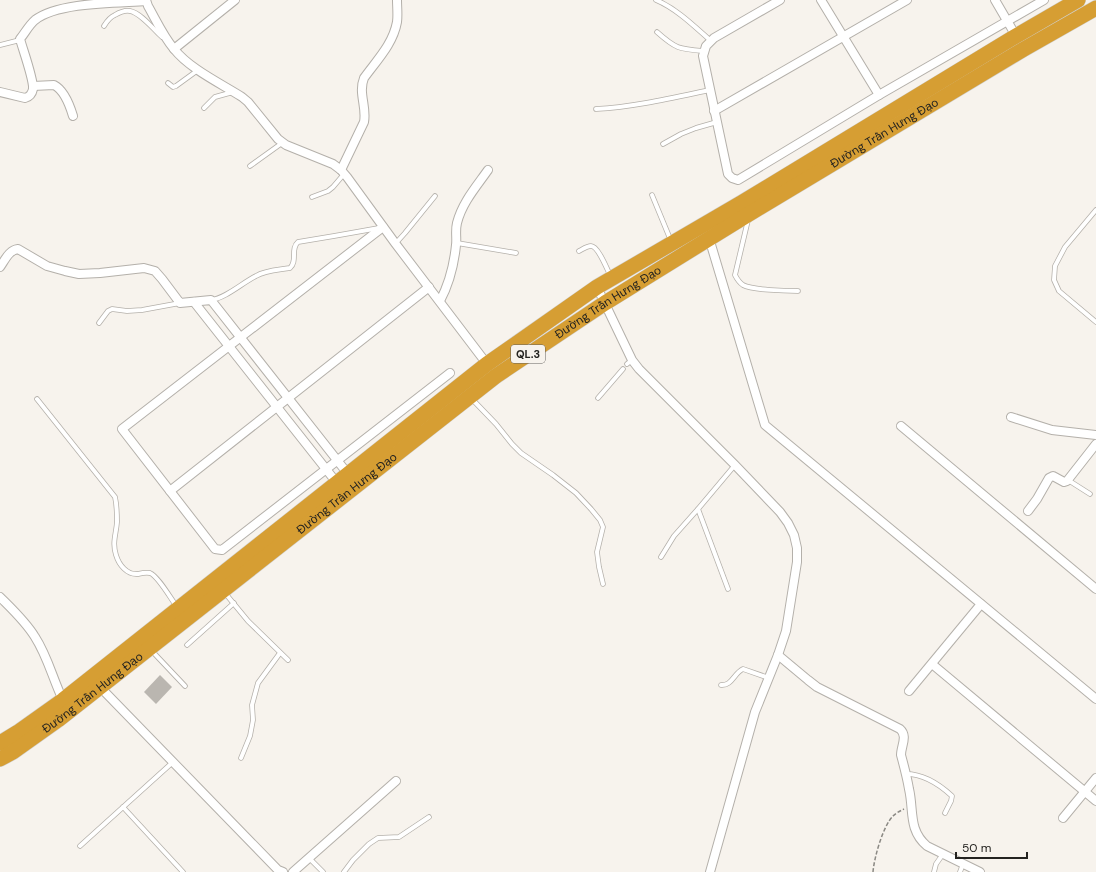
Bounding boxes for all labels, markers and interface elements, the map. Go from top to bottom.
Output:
street label: Đường Trần Hưng Đạo [827,94,941,172]
street label: Đường Trần Hưng Đạo [552,262,664,342]
road number: QL.3 [511,345,545,363]
street label: Đường Trần Hưng Đạo [293,449,400,538]
street label: Đường Trần Hưng Đạo [39,648,146,737]
scale bar [956,834,1027,860]
text: 50 m [962,840,991,856]

